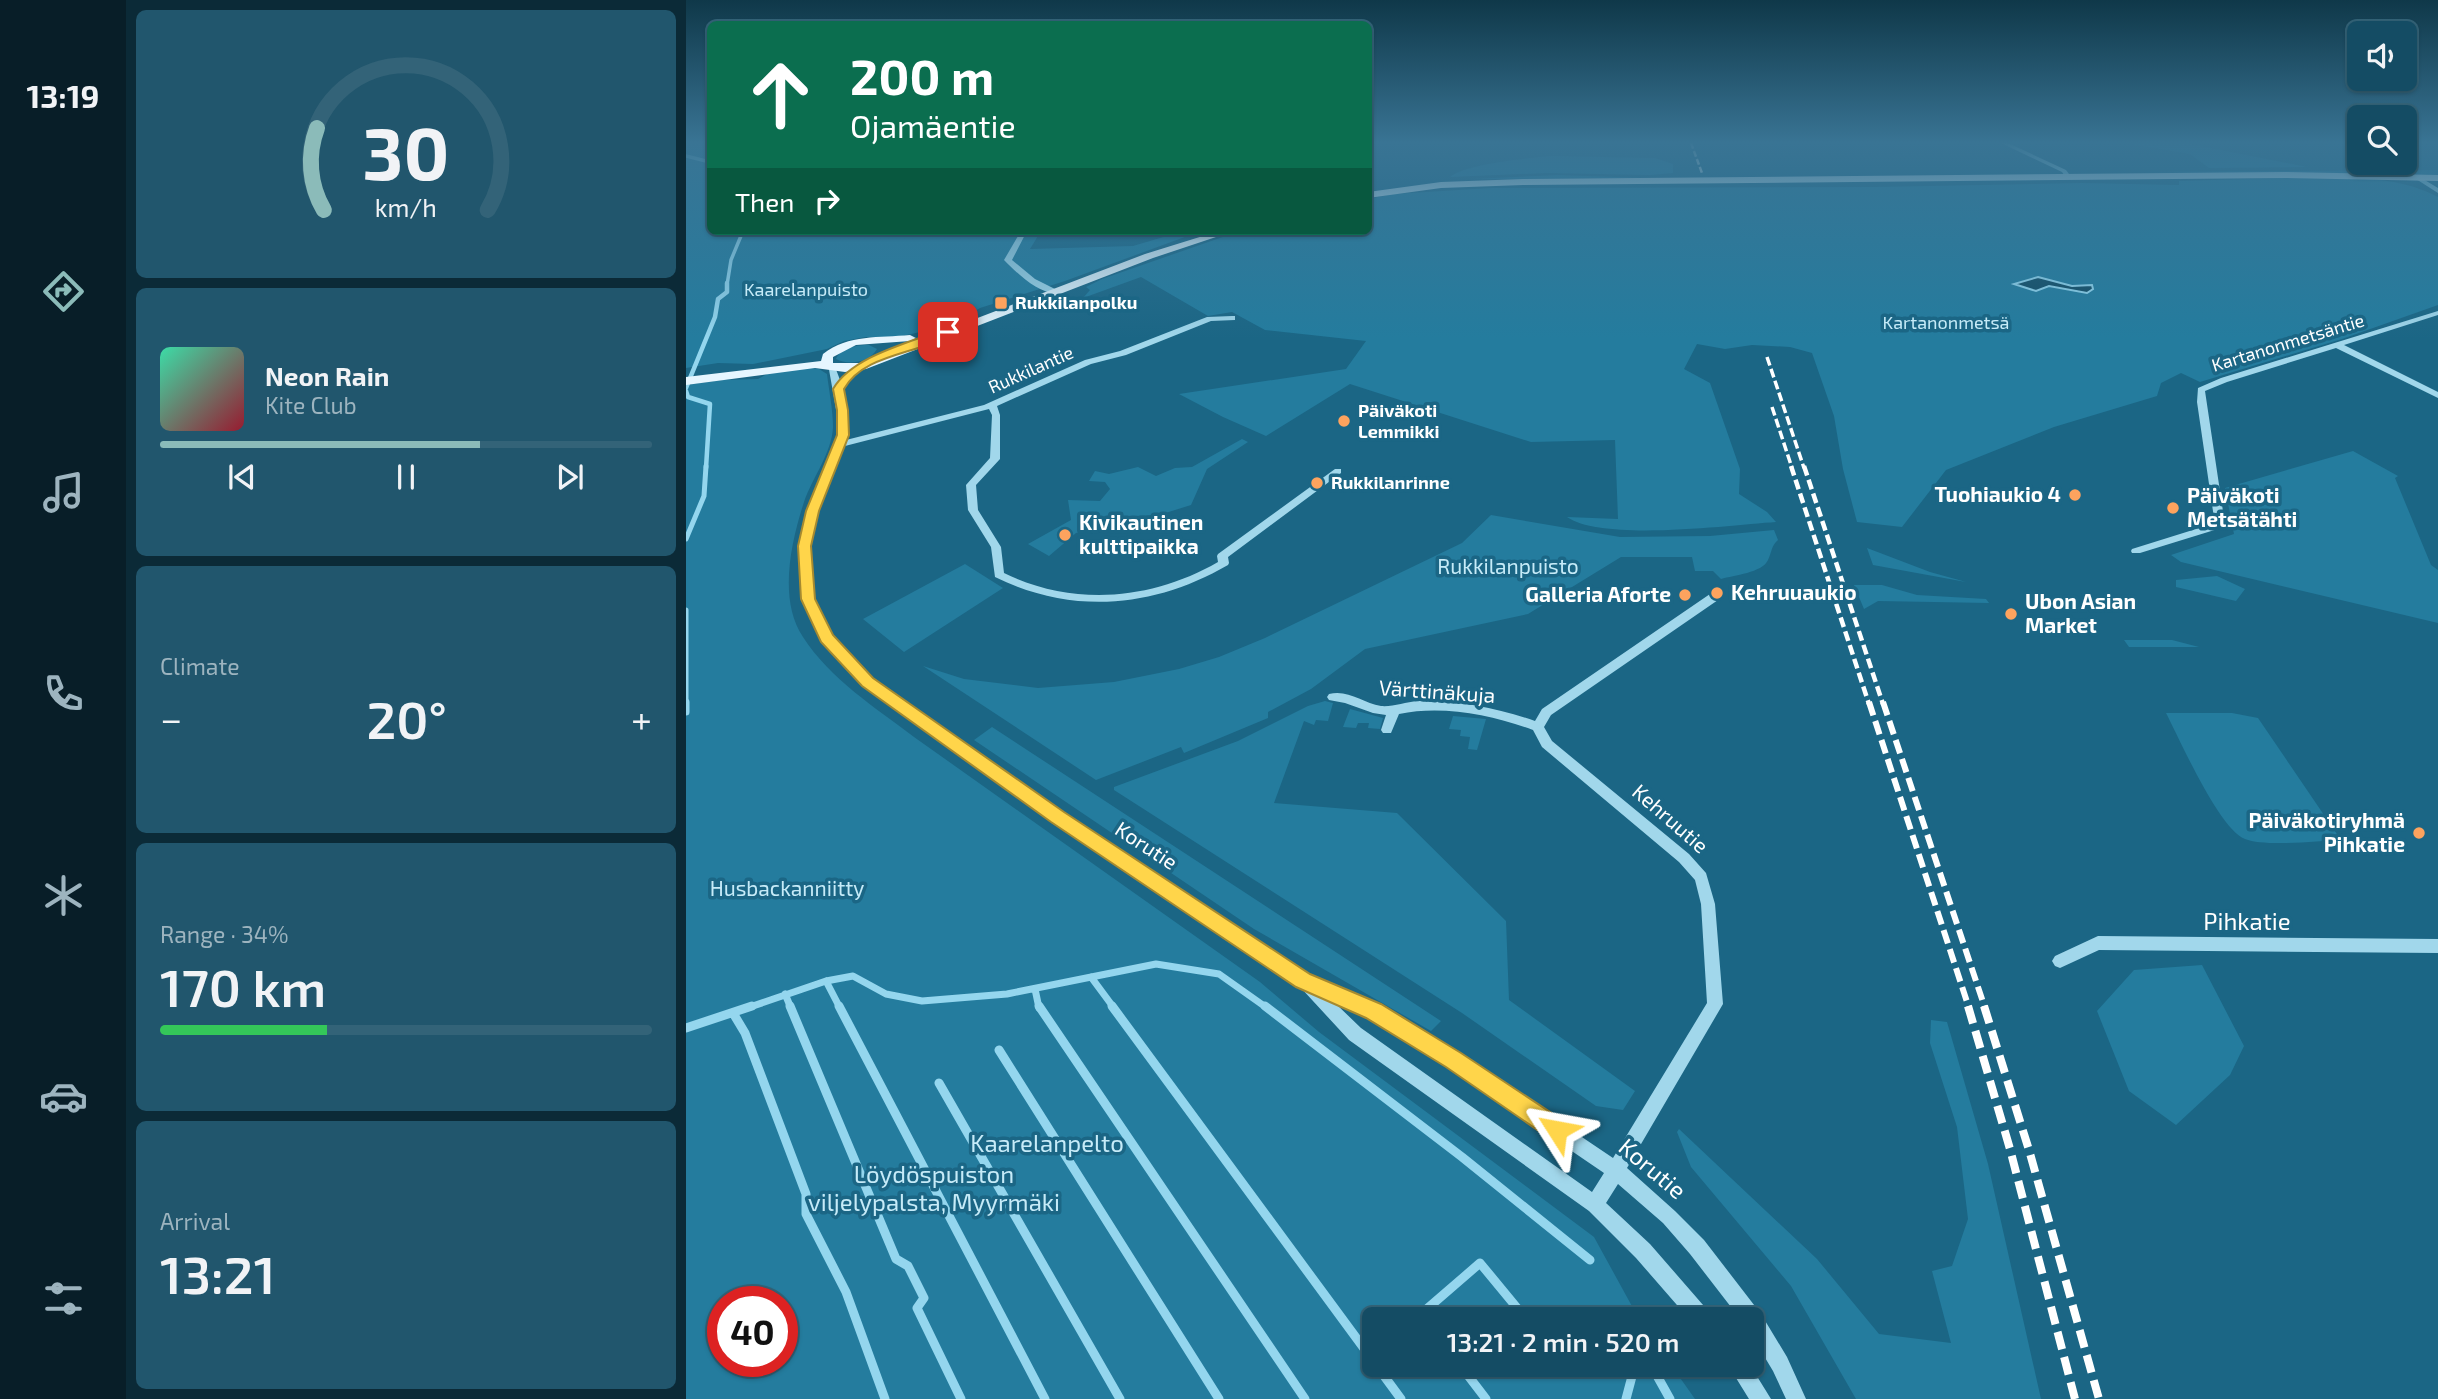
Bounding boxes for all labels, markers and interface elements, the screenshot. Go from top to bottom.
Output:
map controls [2347,21,2417,175]
button: sound [2347,21,2417,91]
text: 200 m [850,46,994,105]
icon: ahead [735,49,826,140]
text: 13:19 [27,76,99,114]
button: search [2347,105,2417,175]
text: Ojamäentie [850,106,1016,144]
text: 30 [362,107,450,195]
icon: right [808,182,846,220]
text: Then [735,186,794,217]
text: km/h [375,192,437,222]
icon: directions [39,267,88,316]
park label: Kaarelanpuisto [744,278,868,300]
place label: Rukkilanpolku [1015,291,1137,313]
marker: Rukkilanpolku [993,295,1009,311]
pin [918,302,978,362]
street label: Kartanonmetsäntie [2209,308,2367,376]
park label: Kartanonmetsä [1883,311,2009,333]
icon: arrive [929,313,967,351]
street label: Rukkilantie [985,341,1077,398]
text: Neon Rain [265,360,389,391]
text: Kite Club [265,391,357,419]
place label: Päiväkoti Lemmikki [1358,399,1440,442]
marker: Päiväkoti Lemmikki [1336,413,1352,429]
icon: previous [223,458,261,496]
icon: pause [387,458,425,496]
icon: next [551,458,589,496]
icon: music [39,468,88,517]
place label: Rukkilanrinne [1331,471,1450,493]
marker: Rukkilanrinne [1309,475,1325,491]
place label: Tuohiaukio 4 [1934,481,2061,506]
place label: Päiväkoti Metsätähti [2187,482,2297,531]
marker: Tuohiaukio 4 [2067,487,2083,503]
marker: Päiväkoti Metsätähti [2165,500,2181,516]
place label: Kivikautinen kulttipaikka [1079,509,1203,558]
marker: Kivikautinen kulttipaikka [1057,527,1073,543]
park label: Rukkilanpuisto [1437,553,1579,578]
place label: Kehruuaukio [1731,579,1857,604]
place label: Galleria Aforte [1525,581,1671,606]
marker: Kehruuaukio [1709,585,1725,601]
marker: Galleria Aforte [1677,587,1693,603]
place label: Ubon Asian Market [2025,588,2136,637]
marker: Ubon Asian Market [2003,606,2019,622]
text: Climate [160,652,240,680]
icon: phone [39,669,88,718]
street label: Värttinäkuja [1378,674,1496,708]
text: 20° [366,687,447,749]
text: − [160,695,182,741]
text: + [631,695,652,741]
street label: Kehruutie [1628,778,1714,858]
place label: Päiväkotiryhmä Pihkatie [2249,807,2405,856]
street label: Korutie [1111,815,1183,874]
marker: Päiväkotiryhmä Pihkatie [2411,825,2427,841]
icon: climate [39,871,88,920]
park label: Husbackanniitty [710,875,864,900]
street label: Pihkatie [2203,906,2291,935]
text: Range · 34% [160,920,288,948]
text: 170 km [160,955,326,1017]
icon: car [39,1072,88,1121]
position arrow [1520,1093,1594,1167]
park label: Kaarelanpelto [970,1128,1124,1157]
street label: Korutie [1613,1131,1692,1204]
park label: Löydöspuiston viljelypalsta, Myyrmäki [808,1159,1060,1216]
text: Arrival [160,1207,230,1235]
text: 13:21 [160,1242,275,1304]
icon: filters [39,1274,88,1323]
speed limit sign: 40 [707,1286,798,1377]
text: 13:21 · 2 min · 520 m [1447,1326,1679,1357]

